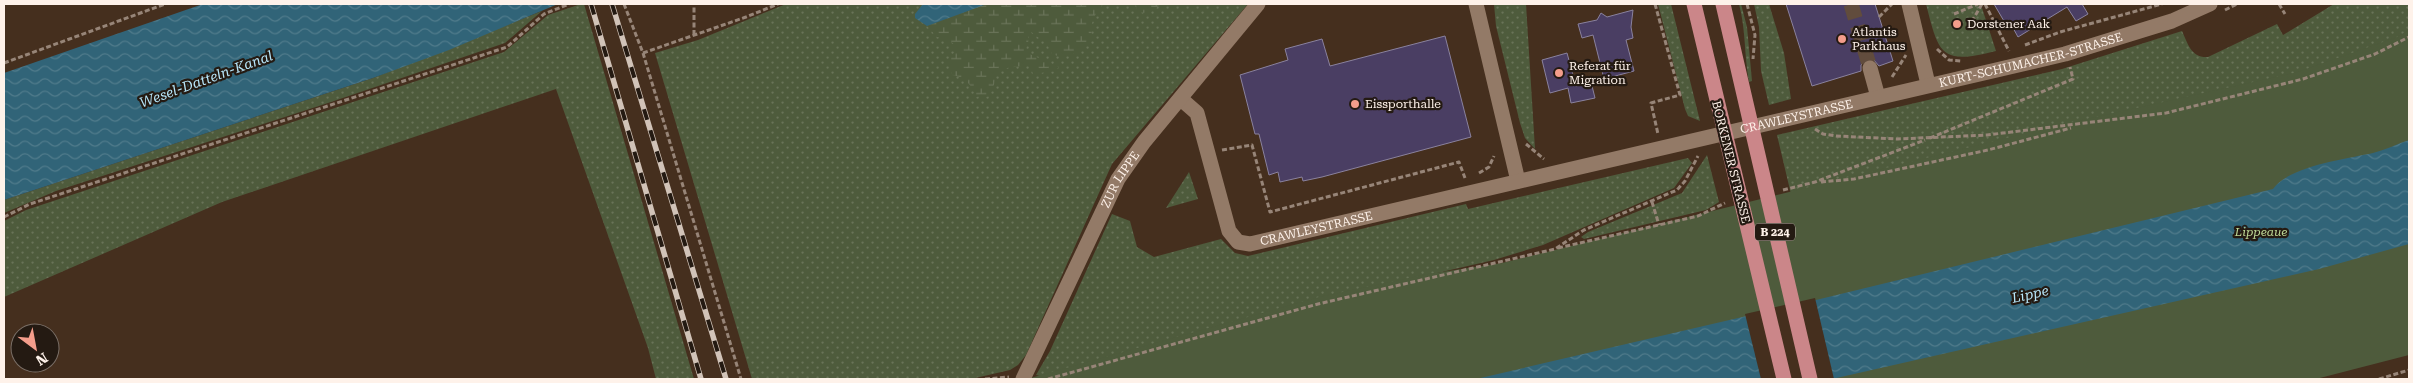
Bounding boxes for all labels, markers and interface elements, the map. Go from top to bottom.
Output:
place label: Dorstener Aak [1967,17,2050,31]
marker: Dorstener Aak [1951,18,1963,30]
place label: Atlantis Parkhaus [1852,25,1906,53]
street label: KURT-SCHUMACHER-STRASSE [1937,30,2124,90]
marker: Atlantis Parkhaus [1836,33,1848,45]
water label: Wesel-Datteln-Kanal [137,47,275,111]
place label: Referat für Migration [1569,59,1631,87]
marker: Referat für Migration [1553,67,1565,79]
place label: Eissporthalle [1365,97,1441,111]
street label: CRAWLEYSTRASSE [1739,97,1854,136]
marker: Eissporthalle [1349,98,1361,110]
street label: BORKENER STRASSE [1709,99,1753,225]
street label: ZUR LIPPE [1098,149,1142,210]
street label: CRAWLEYSTRASSE [1259,209,1374,248]
road number: B 224 [1755,223,1795,240]
park label: Lippeaue [2234,225,2287,239]
water label: Lippe [2009,282,2050,306]
north arrow [10,323,60,373]
text: N [33,349,51,369]

